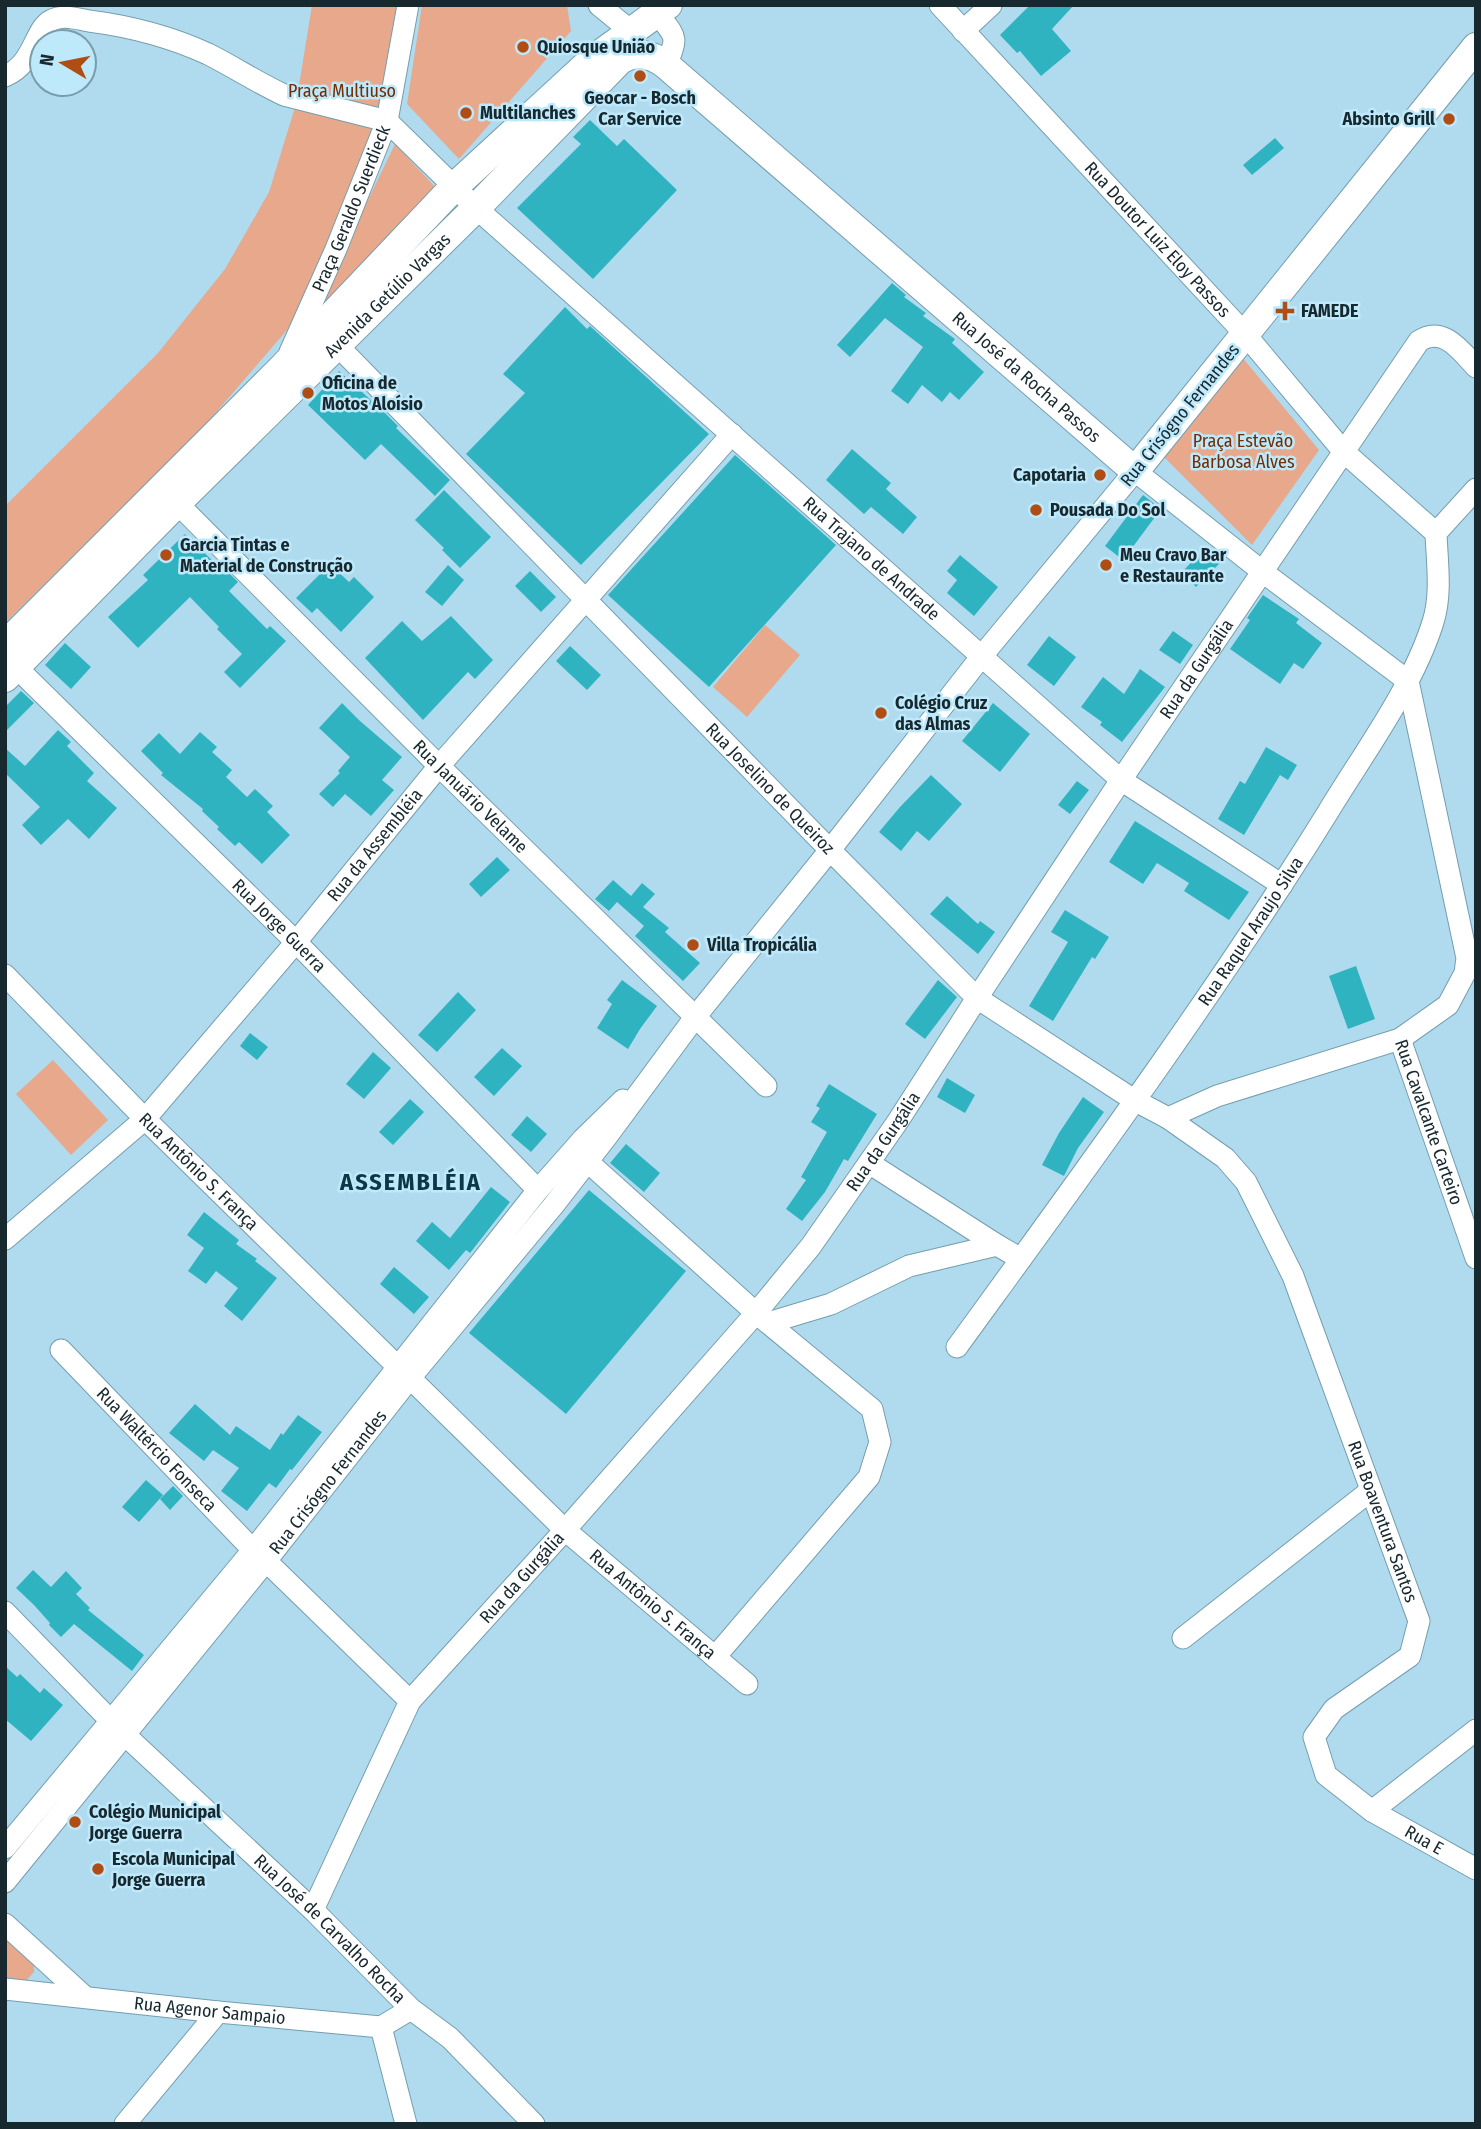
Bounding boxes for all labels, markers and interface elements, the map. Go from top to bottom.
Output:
north arrow [28,28,98,98]
place label: Quiosque União [537,36,655,58]
marker: Quiosque União [515,39,531,55]
text: N [34,53,59,68]
marker: Geocar - Bosch Car Service [632,68,648,84]
park label: Praça Multiuso [288,80,396,102]
place label: Geocar - Bosch Car Service [584,87,696,130]
place label: Multilanches [480,102,576,124]
marker: Multilanches [458,105,474,121]
place label: Absinto Grill [1341,108,1435,130]
marker: Absinto Grill [1441,111,1457,127]
street label: Praça Geraldo Suerdieck [307,121,395,295]
street label: Rua Doutor Luiz Eloy Passos [1080,157,1235,322]
street label: Avenida Getúlio Vargas [320,228,455,362]
place label: FAMEDE [1301,300,1359,322]
marker: FAMEDE [1275,301,1295,321]
street label: Rua José da Rocha Passos [948,307,1105,447]
street label: Rua Crisógno Fernandes [1116,339,1245,491]
place label: Oficina de Motos Aloísio [322,372,423,415]
marker: Oficina de Motos Aloísio [300,385,316,401]
park label: Praça Estevão Barbosa Alves [1191,430,1295,473]
place label: Capotaria [1013,464,1086,486]
marker: Capotaria [1092,467,1108,483]
street label: Rua Trajano de Andrade [798,492,944,625]
place label: Pousada Do Sol [1050,499,1165,521]
marker: Pousada Do Sol [1028,502,1044,518]
place label: Garcia Tintas e Material de Construção [180,534,353,577]
place label: Meu Cravo Bar e Restaurante [1120,544,1227,587]
marker: Garcia Tintas e Material de Construção [158,547,174,563]
marker: Meu Cravo Bar e Restaurante [1098,557,1114,573]
street label: Rua da Gurgália [1155,615,1238,723]
place label: Colégio Cruz das Almas [895,692,988,735]
marker: Colégio Cruz das Almas [873,705,889,721]
street label: Rua Joselino de Queiroz [701,718,839,859]
street label: Rua Januário Velame [408,735,532,858]
street label: Rua da Assembléia [322,784,427,906]
street label: Rua Raquel Araujo Silva [1193,853,1308,1010]
street label: Rua Jorge Guerra [227,874,331,977]
place label: Villa Tropicália [706,934,817,956]
marker: Villa Tropicália [685,937,701,953]
street label: Rua Cavalcante Carteiro [1390,1036,1468,1208]
street label: Rua da Gurgália [841,1087,925,1196]
street label: Rua Antônio S. França [134,1108,263,1235]
district label: ASSEMBLÉIA [339,1167,482,1196]
street label: Rua Waltércio Fonseca [92,1383,221,1516]
street label: Rua Crisógno Fernandes [265,1405,392,1559]
street label: Rua Boaventura Santos [1343,1438,1422,1606]
street label: Rua da Gurgália [475,1527,569,1628]
street label: Rua Antônio S. França [585,1545,721,1664]
place label: Colégio Municipal Jorge Guerra [88,1801,221,1844]
marker: Colégio Municipal Jorge Guerra [67,1814,83,1830]
street label: Rua E [1401,1820,1447,1860]
place label: Escola Municipal Jorge Guerra [111,1848,235,1891]
street label: Rua José de Carvalho Rocha [249,1850,410,2008]
marker: Escola Municipal Jorge Guerra [90,1861,106,1877]
street label: Rua Agenor Sampaio [133,1992,287,2029]

